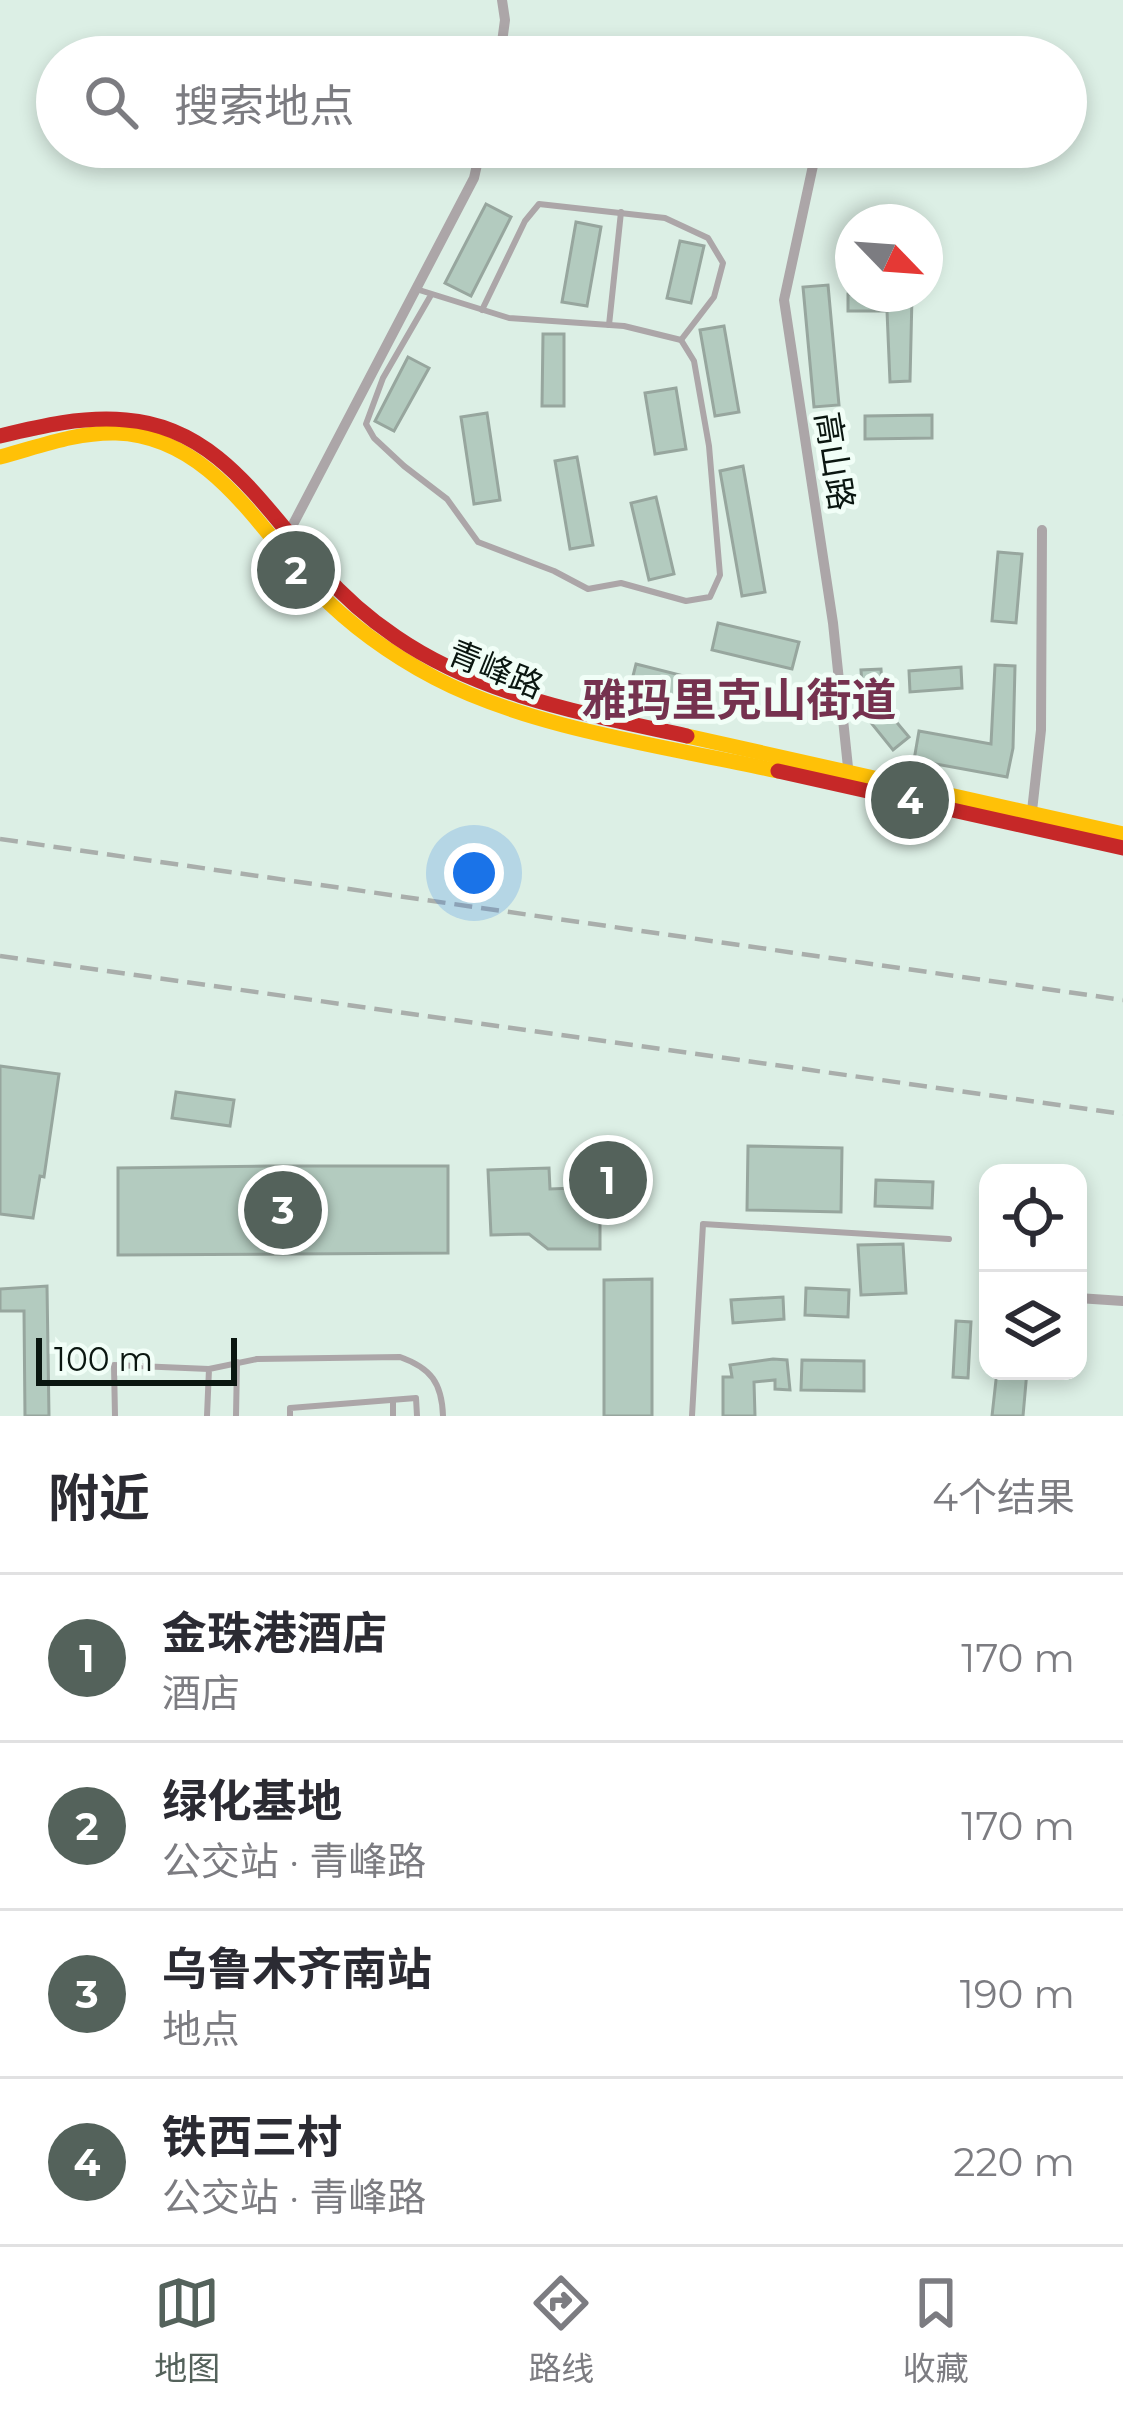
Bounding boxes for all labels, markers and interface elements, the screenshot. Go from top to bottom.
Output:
search box [36,36,1087,168]
icon: search [78,69,144,135]
text: 搜索地点 [174,78,354,133]
north arrow [835,204,943,312]
street label: 高山路 [808,409,862,513]
pin: 2 [257,525,335,615]
street label: 青峰路 [443,632,549,706]
district label: 雅玛里克山街道 [581,672,897,727]
pin: 4 [871,755,949,845]
your location [444,843,504,903]
pin: 1 [569,1135,647,1225]
map controls [979,1164,1087,1380]
button: locate [979,1164,1087,1272]
pin: 3 [244,1165,322,1255]
button: layers [979,1272,1087,1380]
scale bar [36,1332,237,1385]
text: 100 m [54,1339,153,1379]
text: 附近 [48,1467,150,1529]
text: 4个结果 [932,1473,1075,1521]
text: 金珠港酒店 [162,1605,387,1660]
text: 1 [79,1634,95,1682]
text: 170 m [961,1634,1075,1682]
text: 酒店 [162,1669,240,1717]
text: 绿化基地 [162,1773,342,1828]
text: 2 [75,1802,99,1850]
text: 170 m [961,1802,1075,1850]
text: 公交站 · 青峰路 [162,1837,426,1885]
text: 乌鲁木齐南站 [162,1941,432,1996]
text: 3 [75,1970,99,2018]
text: 190 m [960,1970,1075,2018]
text: 地点 [162,2005,240,2053]
text: 铁西三村 [162,2109,342,2164]
text: 4 [74,2138,100,2186]
text: 220 m [953,2138,1075,2186]
text: 公交站 · 青峰路 [162,2173,426,2221]
tab: 地图 [154,2270,220,2390]
tab: 路线 [528,2270,594,2390]
tab: 收藏 [903,2270,969,2390]

